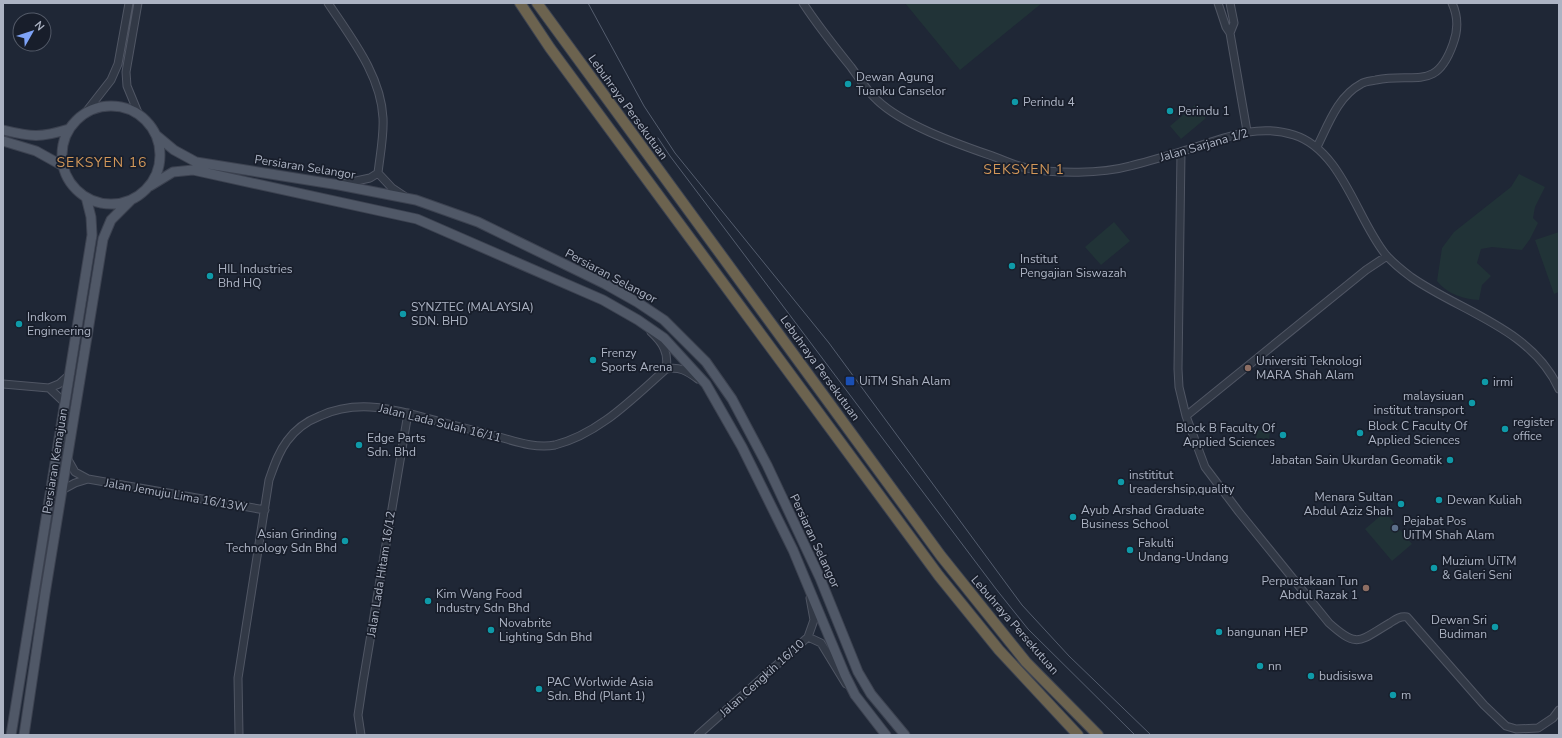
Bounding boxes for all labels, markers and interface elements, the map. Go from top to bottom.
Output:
north arrow [12,12,52,52]
text: N [31,18,48,34]
street label: Lebuhraya Persekutuan [584,51,672,163]
place label: Dewan Agung Tuanku Canselor [856,69,946,99]
marker: Dewan Agung Tuanku Canselor [843,79,853,89]
place label: Perindu 4 [1023,94,1075,110]
marker: Perindu 4 [1010,97,1020,107]
place label: Perindu 1 [1178,103,1230,119]
marker: Perindu 1 [1165,106,1175,116]
street label: Jalan Sarjana 1/2 [1157,125,1250,166]
street label: Persiaran Selangor [253,151,357,183]
district label: SEKSYEN 16 [56,153,148,172]
district label: SEKSYEN 1 [983,160,1065,179]
street label: Persiaran Selangor [562,245,660,307]
place label: Institut Pengajian Siswazah [1020,251,1127,281]
place label: HIL Industries Bhd HQ [218,261,293,291]
marker: Institut Pengajian Siswazah [1007,261,1017,271]
marker: HIL Industries Bhd HQ [205,271,215,281]
place label: SYNZTEC (MALAYSIA) SDN. BHD [411,299,534,329]
place label: Indkom Engineering [27,309,91,339]
marker: SYNZTEC (MALAYSIA) SDN. BHD [398,309,408,319]
street label: Lebuhraya Persekutuan [776,312,864,424]
marker: Indkom Engineering [14,319,24,329]
place label: Frenzy Sports Arena [601,345,672,375]
place label: Universiti Teknologi MARA Shah Alam [1256,353,1362,383]
marker: Frenzy Sports Arena [588,355,598,365]
marker: Universiti Teknologi MARA Shah Alam [1243,363,1253,373]
place label: UiTM Shah Alam [859,373,950,389]
place label: irmi [1493,374,1513,390]
marker: UiTM Shah Alam [844,375,856,387]
marker: irmi [1480,377,1490,387]
place label: malaysiuan institut transport [1374,388,1465,418]
marker: malaysiuan institut transport [1467,398,1477,408]
street label: Jalan Lada Sulah 16/11 [376,400,503,446]
street label: Persiaran Kemajuan [39,407,71,515]
place label: register office [1513,414,1555,444]
place label: Block C Faculty Of Applied Sciences [1368,418,1468,448]
place label: Block B Faculty Of Applied Sciences [1176,420,1276,450]
marker: register office [1500,424,1510,434]
marker: Block C Faculty Of Applied Sciences [1355,428,1365,438]
place label: Edge Parts Sdn. Bhd [367,430,426,460]
marker: Block B Faculty Of Applied Sciences [1278,430,1288,440]
marker: Edge Parts Sdn. Bhd [354,440,364,450]
place label: Jabatan Sain Ukurdan Geomatik [1270,452,1443,468]
marker: Jabatan Sain Ukurdan Geomatik [1445,455,1455,465]
place label: instititut lreadershsip,quality [1129,467,1235,497]
street label: Jalan Jemuju Lima 16/13W [103,474,249,515]
marker: instititut lreadershsip,quality [1116,477,1126,487]
place label: Menara Sultan Abdul Aziz Shah [1304,489,1393,519]
street label: Persiaran Selangor [786,491,844,591]
place label: Dewan Kuliah [1447,492,1522,508]
marker: Dewan Kuliah [1434,495,1444,505]
marker: Menara Sultan Abdul Aziz Shah [1396,499,1406,509]
place label: Ayub Arshad Graduate Business School [1081,502,1204,532]
street label: Jalan Lada Hitam 16/12 [363,510,399,639]
marker: Ayub Arshad Graduate Business School [1068,512,1078,522]
place label: Pejabat Pos UiTM Shah Alam [1403,513,1494,543]
marker: Pejabat Pos UiTM Shah Alam [1390,523,1400,533]
place label: Asian Grinding Technology Sdn Bhd [226,526,337,556]
place label: Fakulti Undang-Undang [1138,535,1229,565]
marker: Asian Grinding Technology Sdn Bhd [340,536,350,546]
marker: Fakulti Undang-Undang [1125,545,1135,555]
place label: Muzium UiTM & Galeri Seni [1442,553,1516,583]
marker: Muzium UiTM & Galeri Seni [1429,563,1439,573]
street label: Lebuhraya Persekutuan [968,572,1062,678]
place label: Perpustakaan Tun Abdul Razak 1 [1262,573,1358,603]
marker: Perpustakaan Tun Abdul Razak 1 [1361,583,1371,593]
place label: Kim Wang Food Industry Sdn Bhd [436,586,530,616]
marker: Kim Wang Food Industry Sdn Bhd [423,596,433,606]
place label: Dewan Sri Budiman [1431,612,1487,642]
place label: Novabrite Lighting Sdn Bhd [499,615,592,645]
marker: Dewan Sri Budiman [1490,622,1500,632]
place label: bangunan HEP [1227,624,1308,640]
marker: Novabrite Lighting Sdn Bhd [486,625,496,635]
marker: bangunan HEP [1214,627,1224,637]
street label: Jalan Cengkih 16/10 [715,636,808,721]
place label: nn [1268,658,1282,674]
marker: nn [1255,661,1265,671]
place label: budisiswa [1319,668,1373,684]
marker: budisiswa [1306,671,1316,681]
place label: PAC Worlwide Asia Sdn. Bhd (Plant 1) [547,674,653,704]
marker: PAC Worlwide Asia Sdn. Bhd (Plant 1) [534,684,544,694]
place label: m [1401,687,1411,703]
marker: m [1388,690,1398,700]

